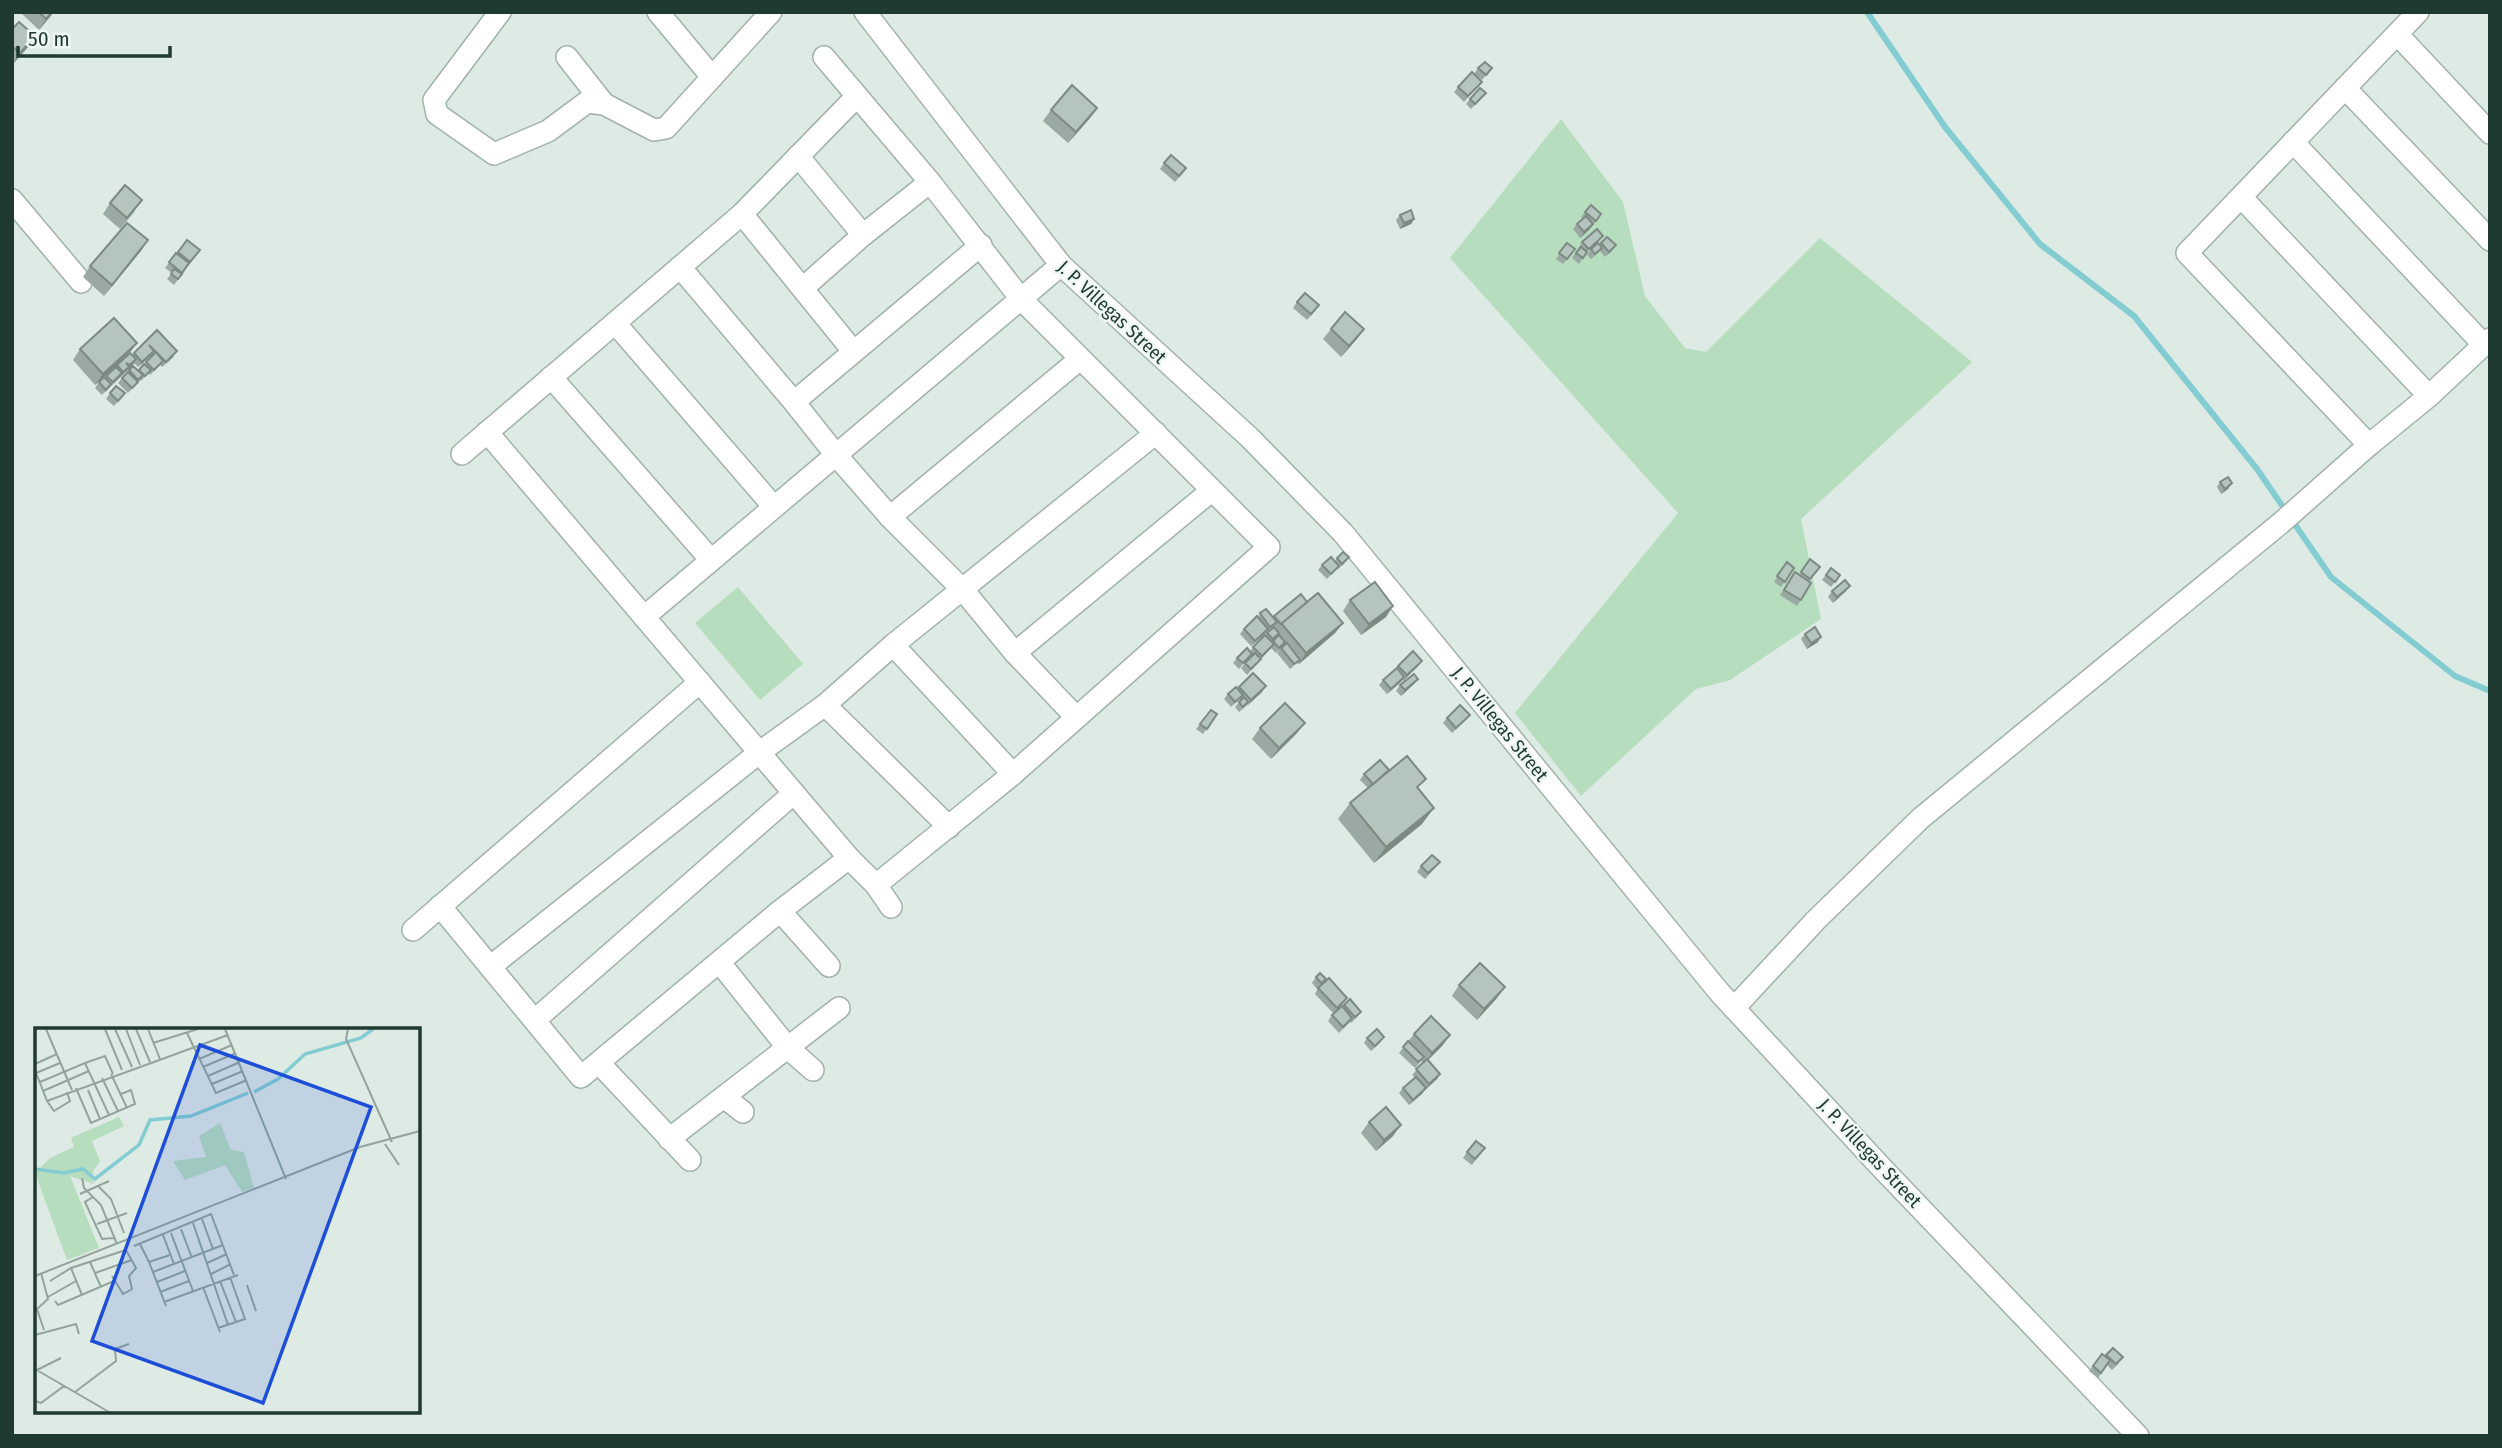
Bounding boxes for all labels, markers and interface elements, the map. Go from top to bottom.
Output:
scale bar [18,14,170,58]
text: 50 m [28,26,70,52]
street label: J. P. Villegas Street [1053,256,1172,369]
street label: J. P. Villegas Street [1447,662,1554,786]
inset map [35,1028,420,1413]
street label: J. P. Villegas Street [1814,1094,1927,1213]

